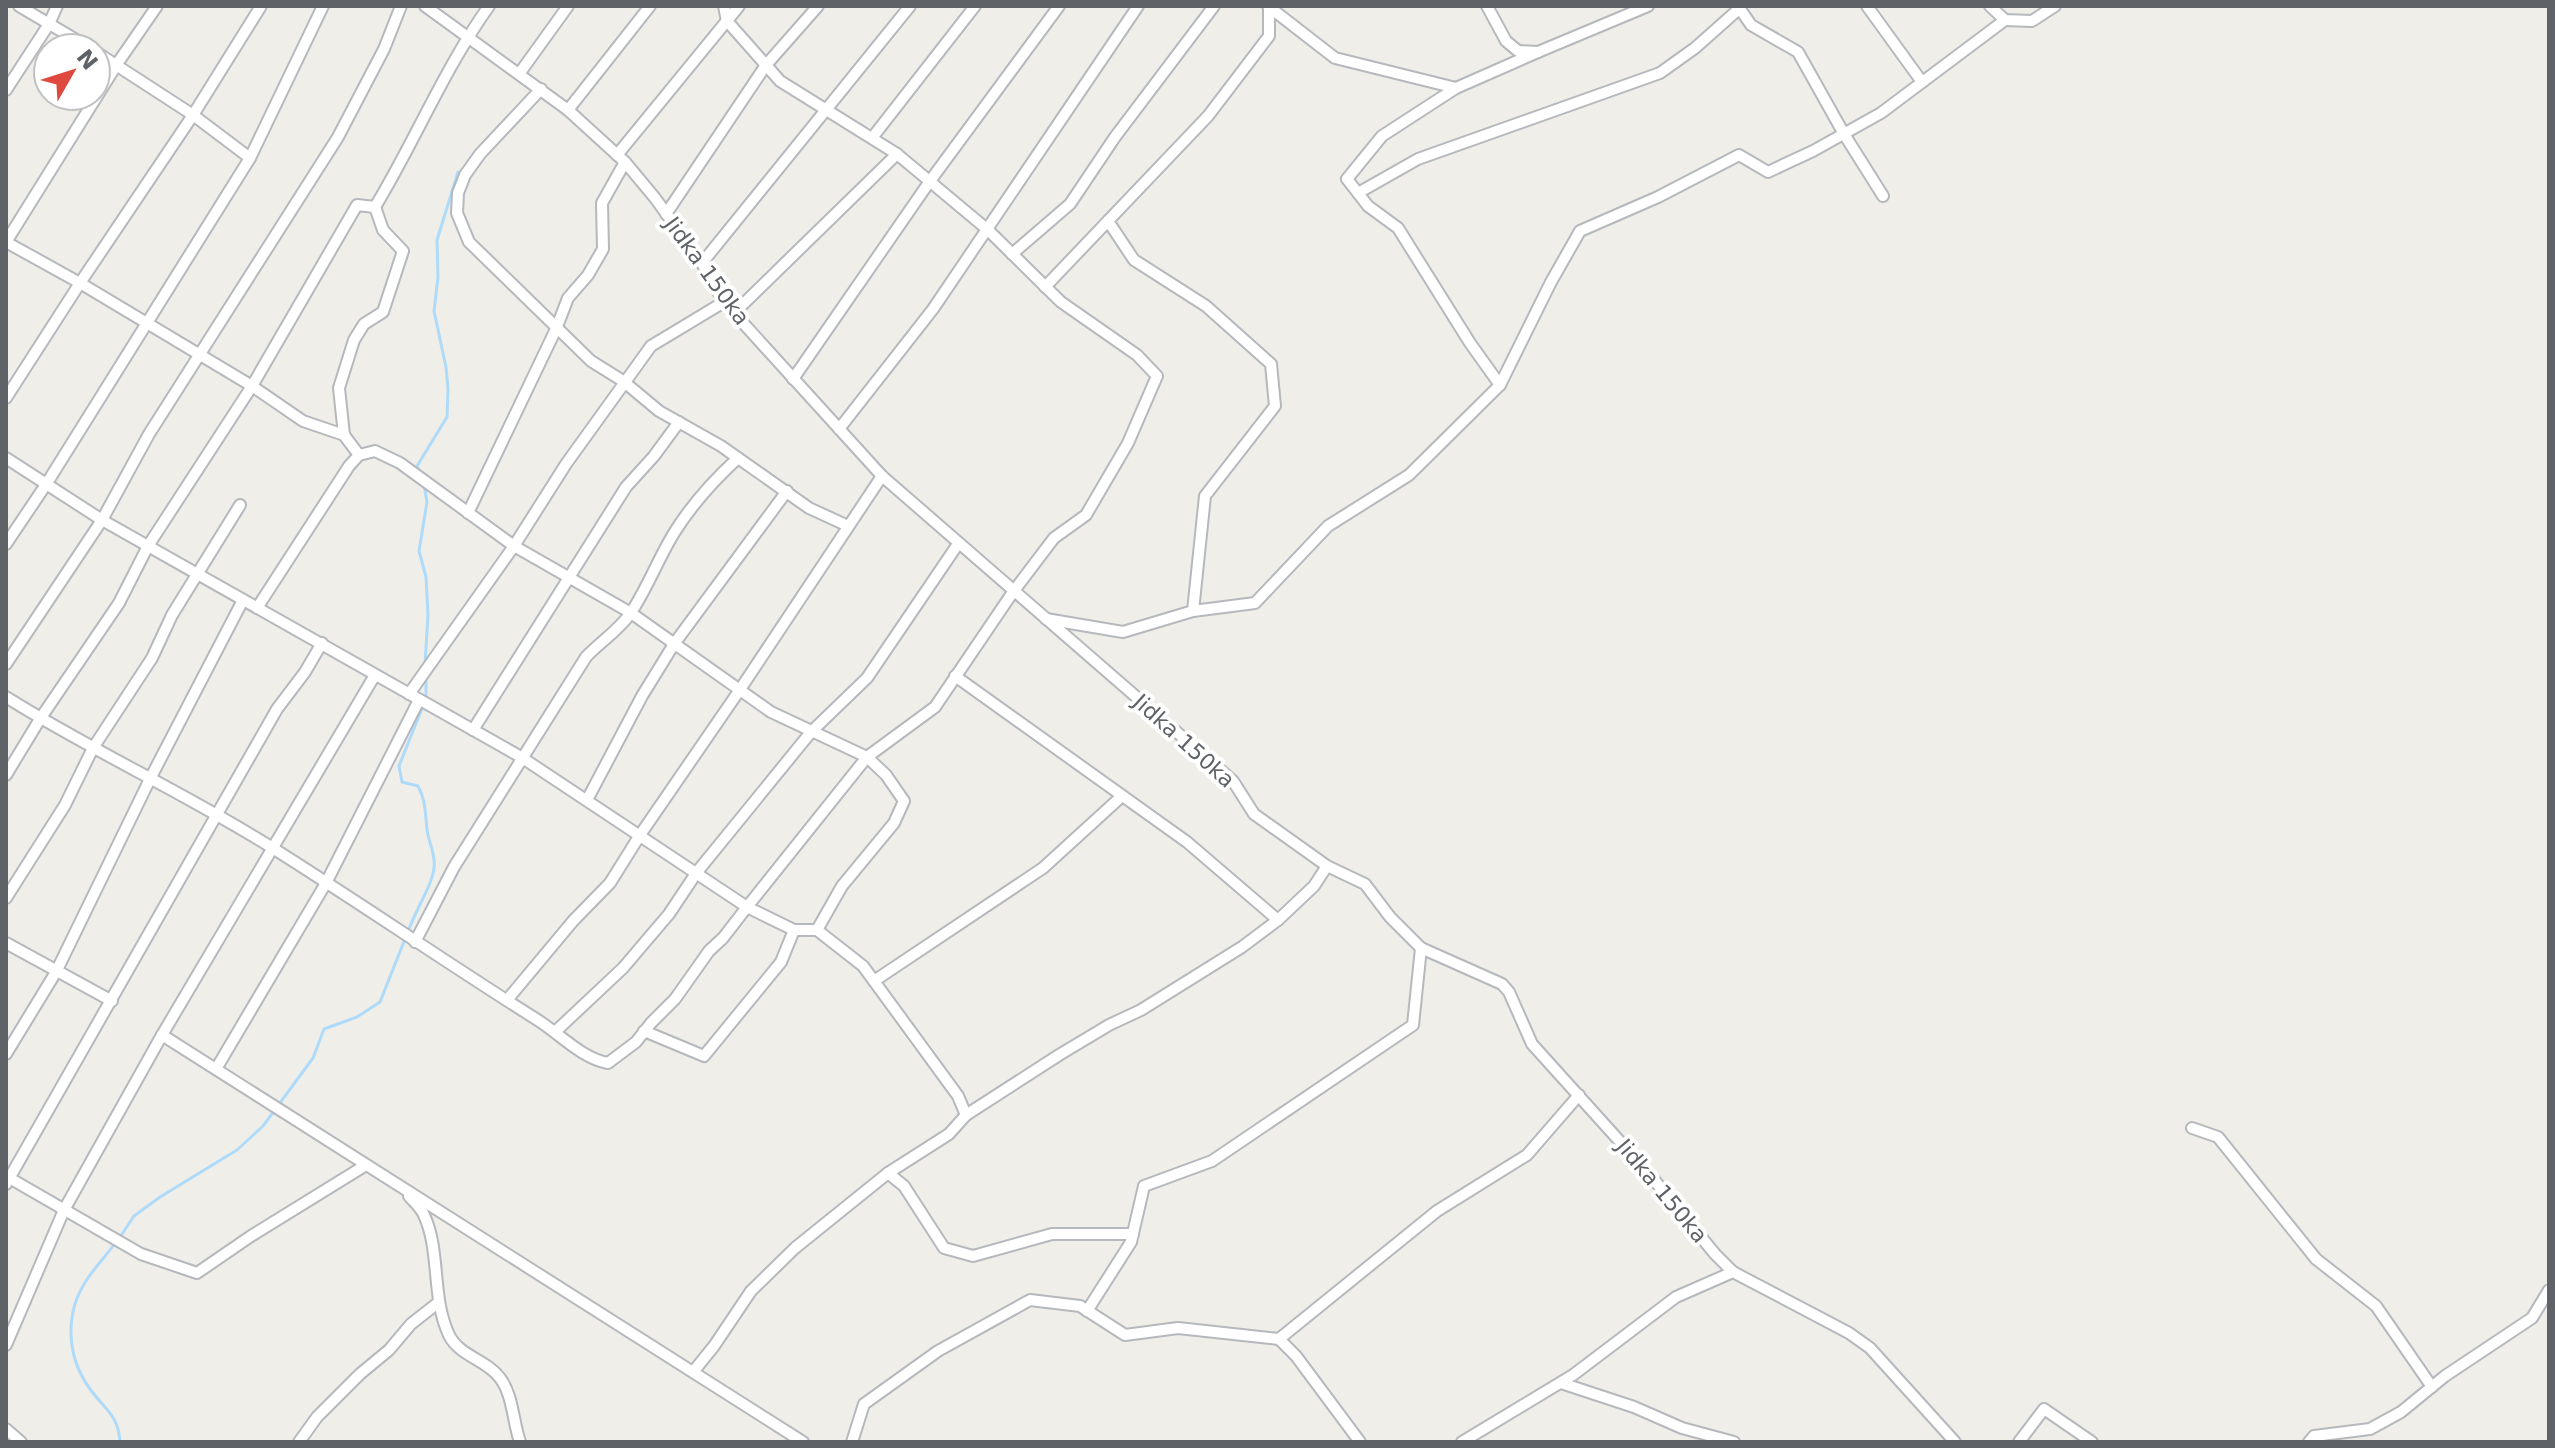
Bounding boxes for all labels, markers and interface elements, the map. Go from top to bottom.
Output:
north arrow [32,32,112,112]
text: N [72,45,103,75]
street label: Jidka 150ka [658,211,755,330]
street label: Jidka 150ka [1127,688,1240,793]
street label: Jidka 150ka [1610,1133,1712,1248]

